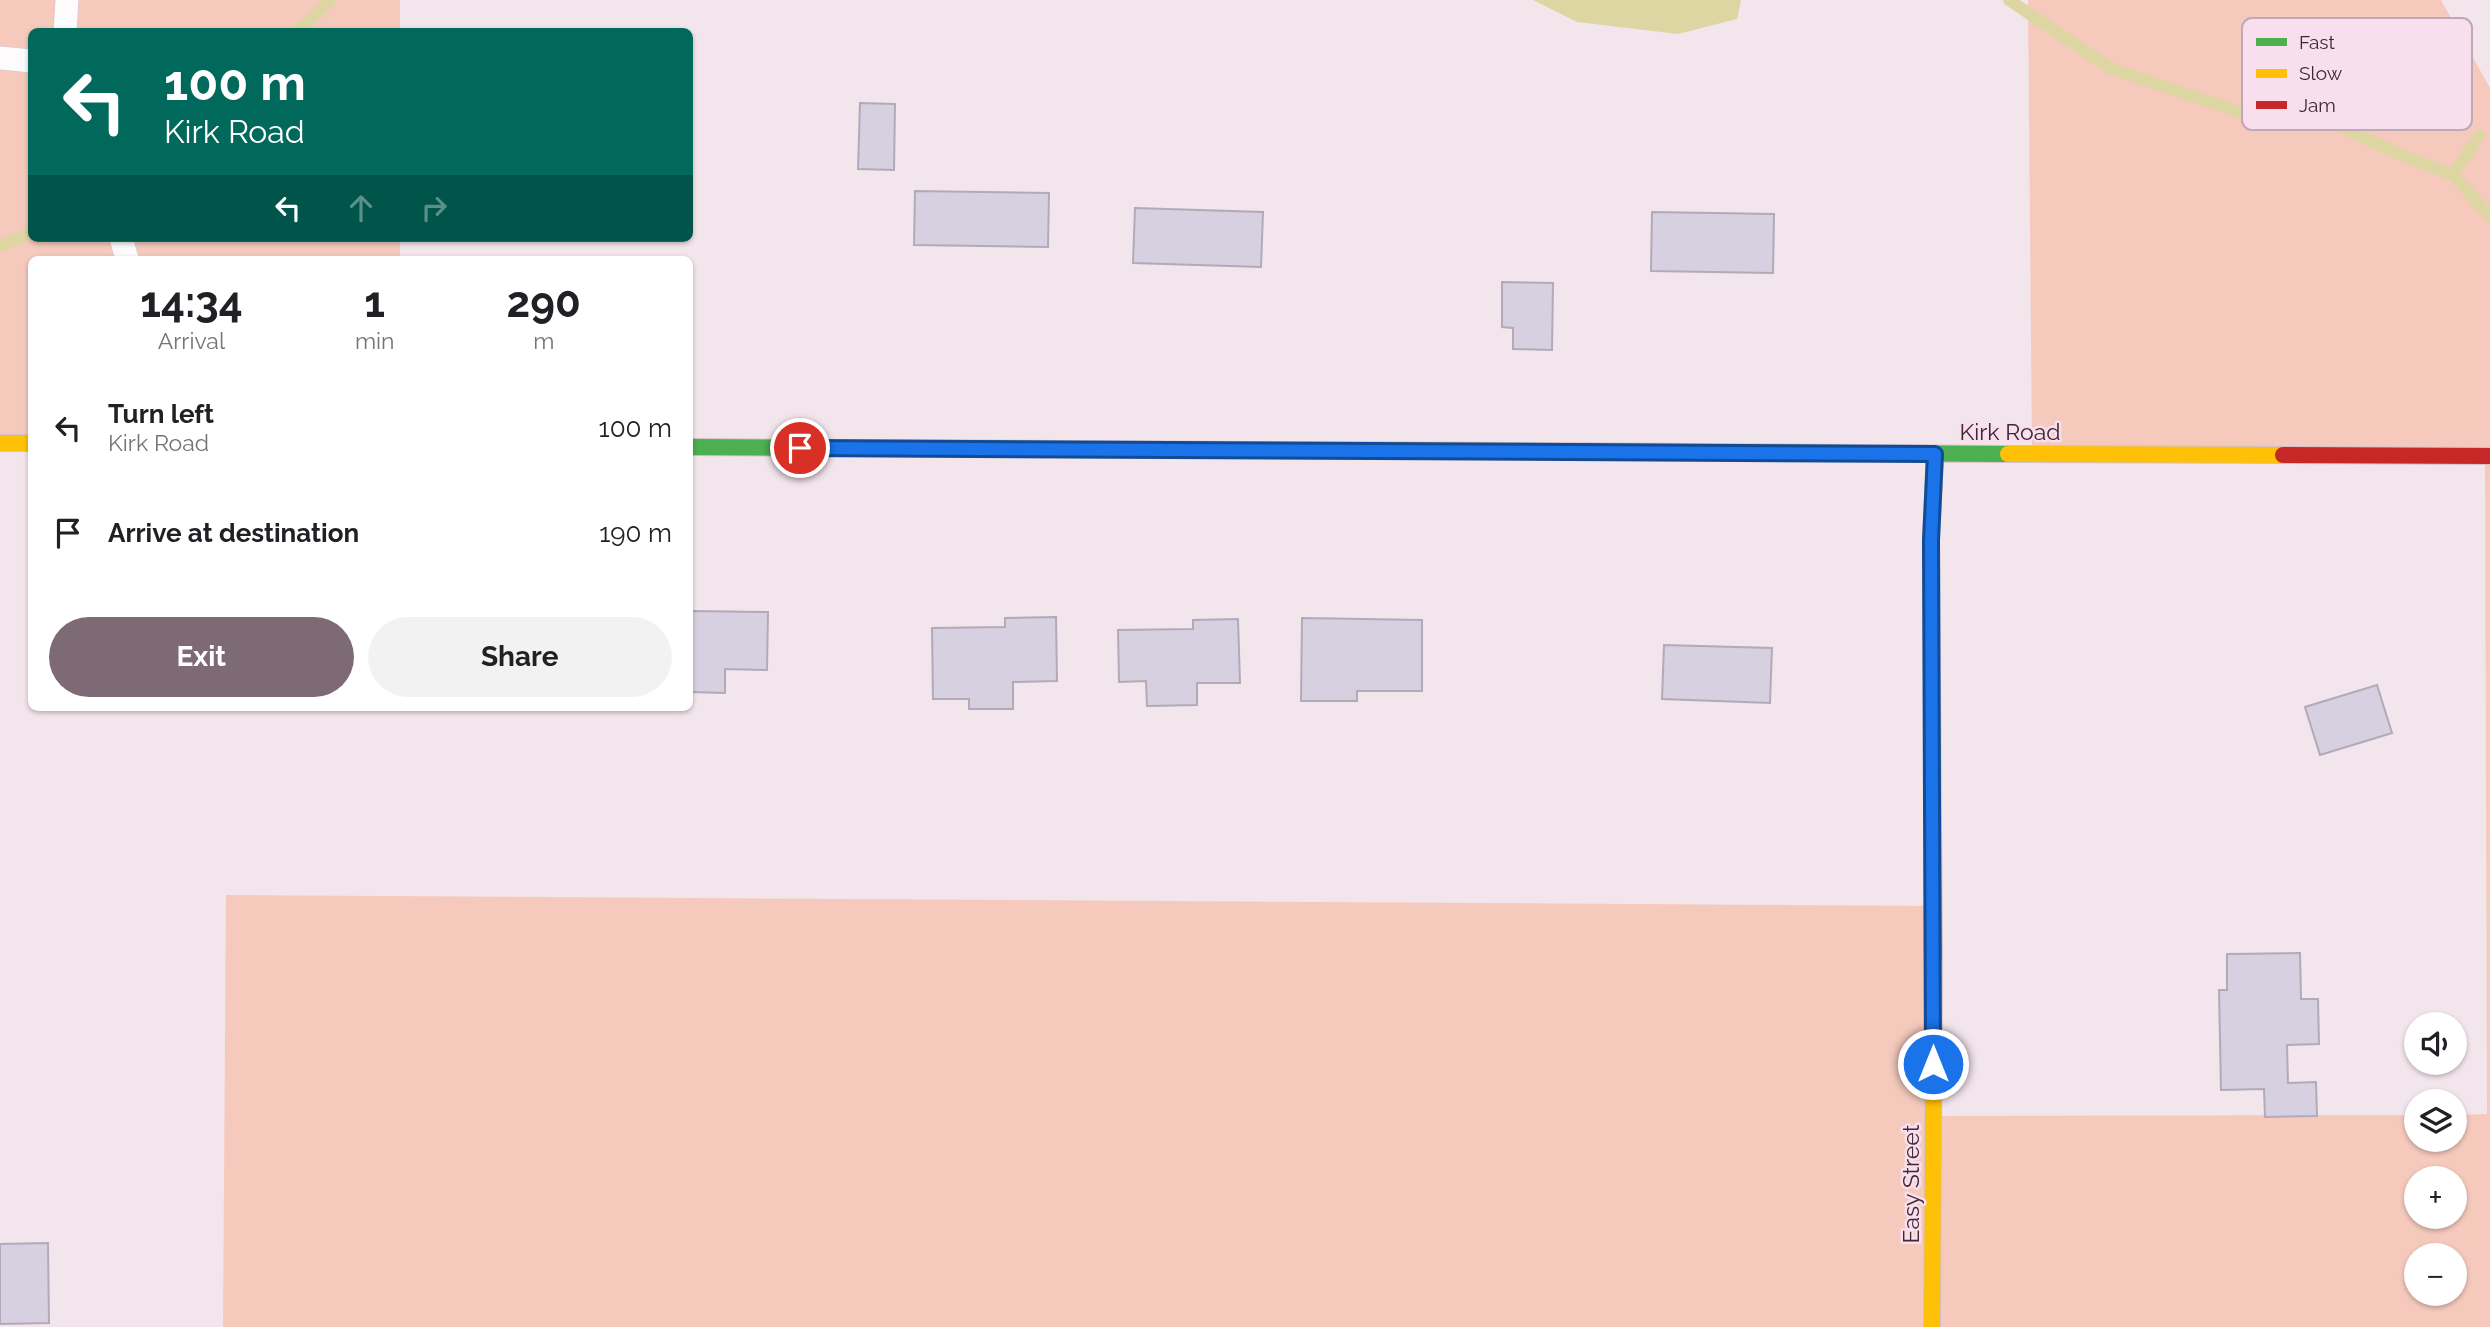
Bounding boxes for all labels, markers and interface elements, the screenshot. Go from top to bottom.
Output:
legend [2242,18,2472,130]
text: Fast [2299,31,2335,53]
text: 100 m [164,54,306,111]
icon: left [49,56,140,147]
text: Slow [2299,62,2343,84]
text: Jam [2299,94,2336,116]
text: Kirk Road [164,113,305,150]
icon: left [269,189,307,227]
icon: ahead [342,189,380,227]
icon: right [415,189,453,227]
text: 14:34 [140,278,243,327]
text: 1 [364,278,385,327]
text: 290 [507,278,581,327]
text: Arrival [158,327,225,354]
text: min [355,327,394,354]
text: m [533,327,554,354]
text: Turn left [108,399,214,429]
icon: left [49,409,87,447]
text: 100 m [599,413,672,443]
pin [770,418,830,478]
street label: Kirk Road [1959,418,2061,445]
text: Kirk Road [108,429,209,456]
icon: arrive [781,429,819,467]
icon: arrive [49,514,87,552]
text: Arrive at destination [108,518,359,548]
text: 190 m [599,518,672,548]
button: Exit [49,617,354,697]
button: Share [368,617,672,697]
map controls [2404,1012,2467,1306]
button: sound [2404,1012,2467,1075]
position arrow [1896,1027,1970,1101]
button: layers [2404,1089,2467,1152]
street label: Easy Street [1897,1124,1924,1243]
button: + [2404,1166,2467,1229]
button: − [2404,1243,2467,1306]

